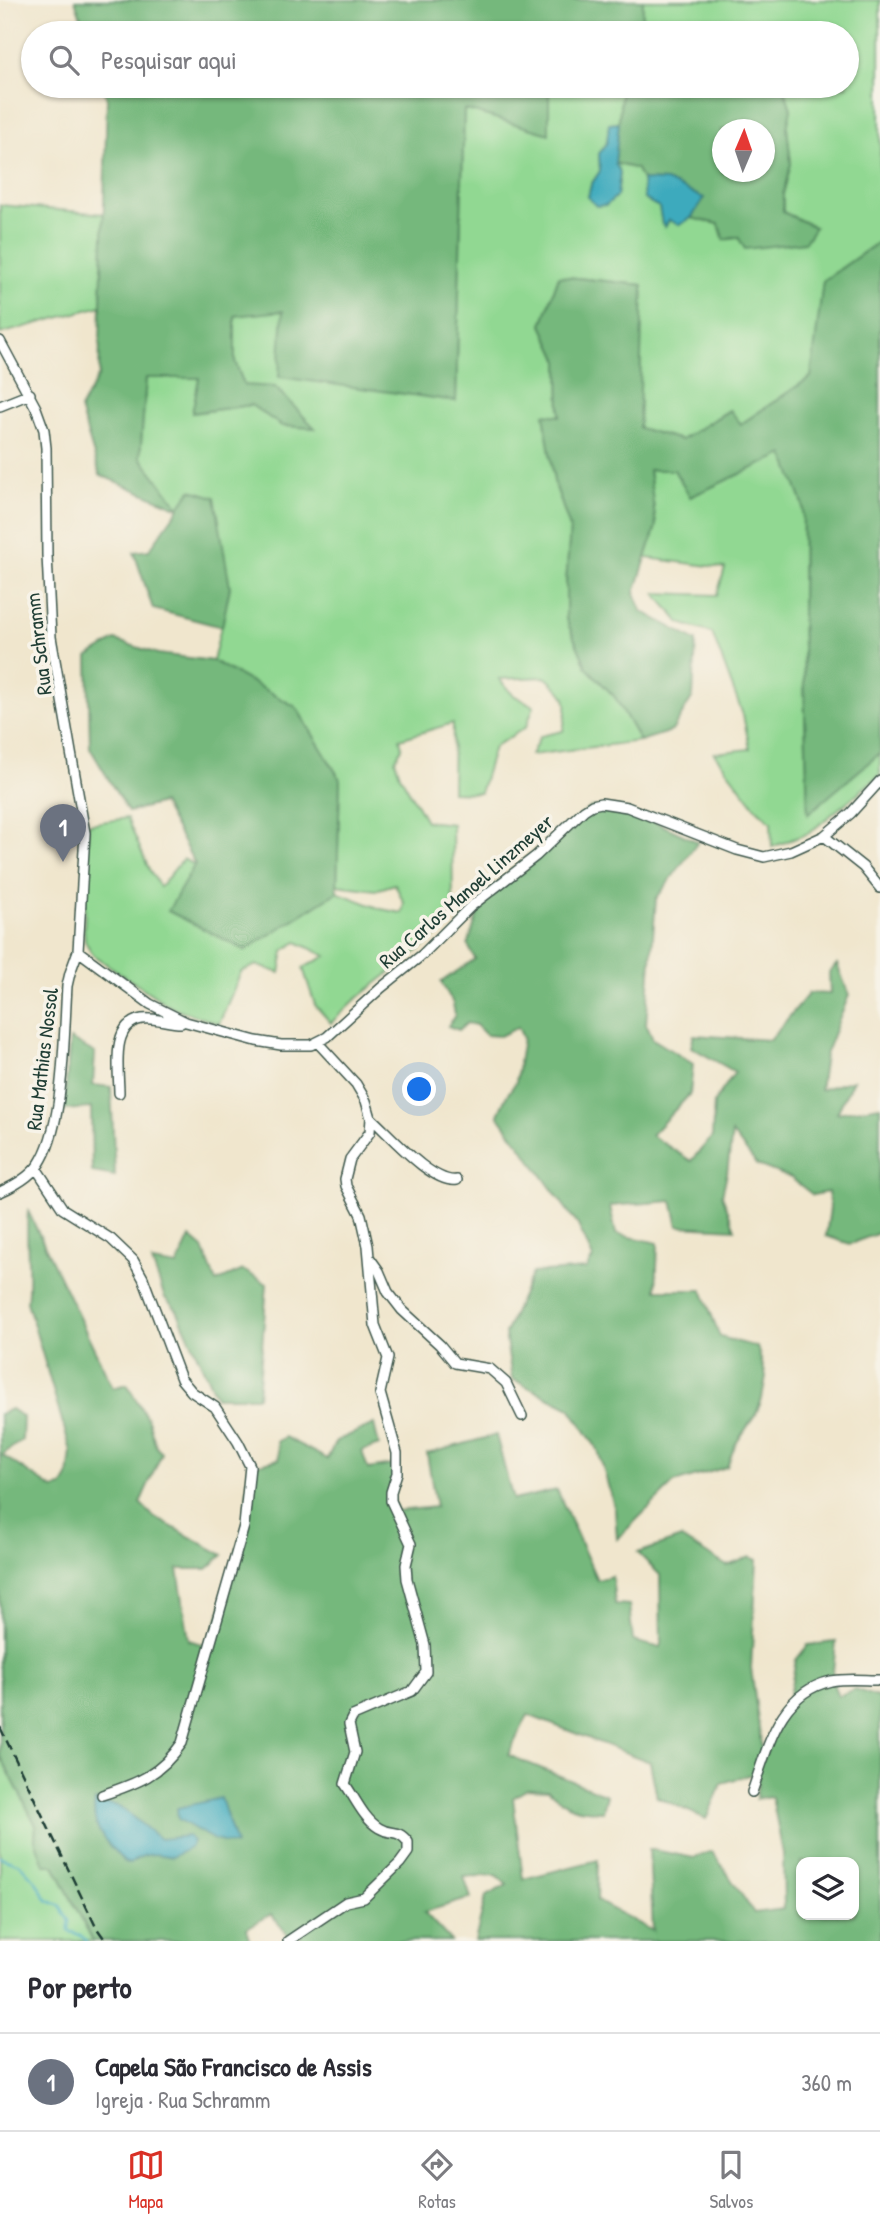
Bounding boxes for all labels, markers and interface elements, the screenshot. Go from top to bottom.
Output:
search box [21,21,859,98]
icon: search [45,41,83,79]
text: Pesquisar aqui [101,42,237,77]
north arrow [712,119,775,182]
street label: Rua Schramm [17,591,59,697]
pin: 1 [40,804,86,862]
street label: Rua Carlos Manoel Linzmeyer [373,807,559,975]
street label: Rua Mathias Nossol [19,986,65,1132]
your location [402,1072,436,1106]
map controls [796,1857,859,1920]
button: layers [796,1857,859,1920]
text: Por perto [28,1967,132,2007]
text: Capela São Francisco de Assis [95,2049,372,2084]
text: 1 [47,2067,55,2098]
text: 360 m [801,2067,852,2098]
text: Igreja · Rua Schramm [95,2084,271,2115]
tab: Mapa [127,2146,165,2214]
tab: Rotas [418,2146,456,2214]
tab: Salvos [709,2146,753,2214]

